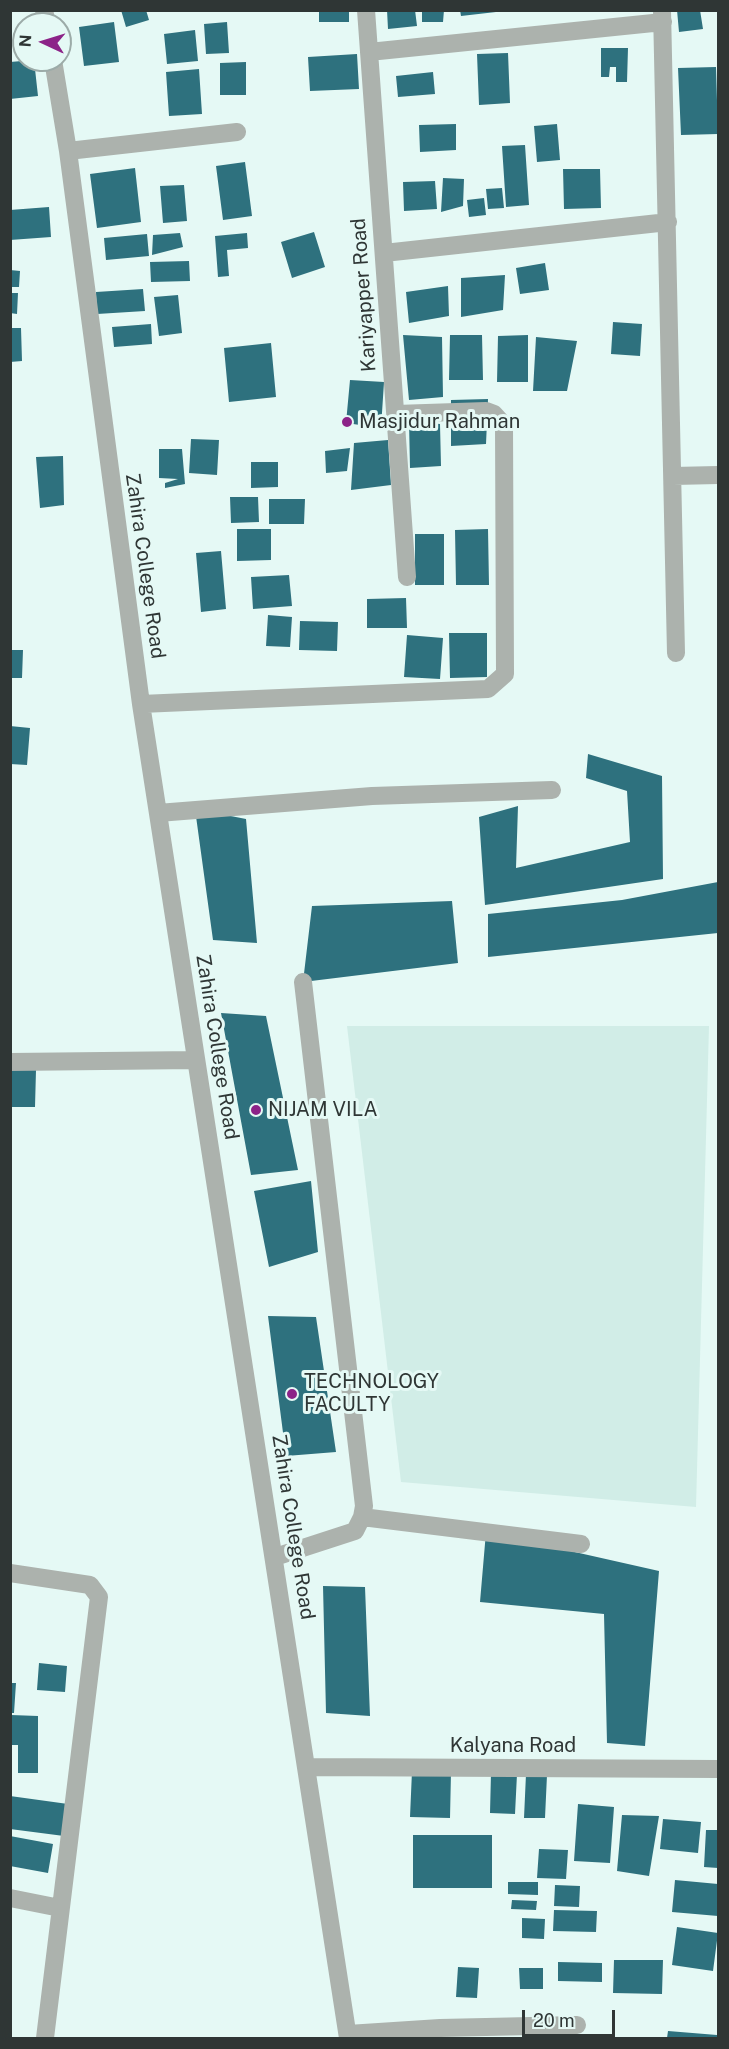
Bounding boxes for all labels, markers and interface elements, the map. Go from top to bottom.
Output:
north arrow [12,12,72,72]
text: N [16,34,35,48]
street label: Kariyapper Road [347,217,381,373]
place label: Masjidur Rahman [359,410,520,434]
marker: Masjidur Rahman [340,415,354,429]
street label: Zahira College Road [120,472,170,660]
street label: Zahira College Road [191,953,243,1141]
place label: NIJAM VILA [268,1098,378,1122]
marker: NIJAM VILA [249,1103,263,1117]
place label: TECHNOLOGY FACULTY [304,1370,439,1417]
marker: TECHNOLOGY FACULTY [285,1387,299,1401]
street label: Zahira College Road [267,1433,319,1621]
street label: Kalyana Road [450,1734,576,1758]
scale bar [525,1998,618,2036]
text: 20 m [533,2010,575,2031]

